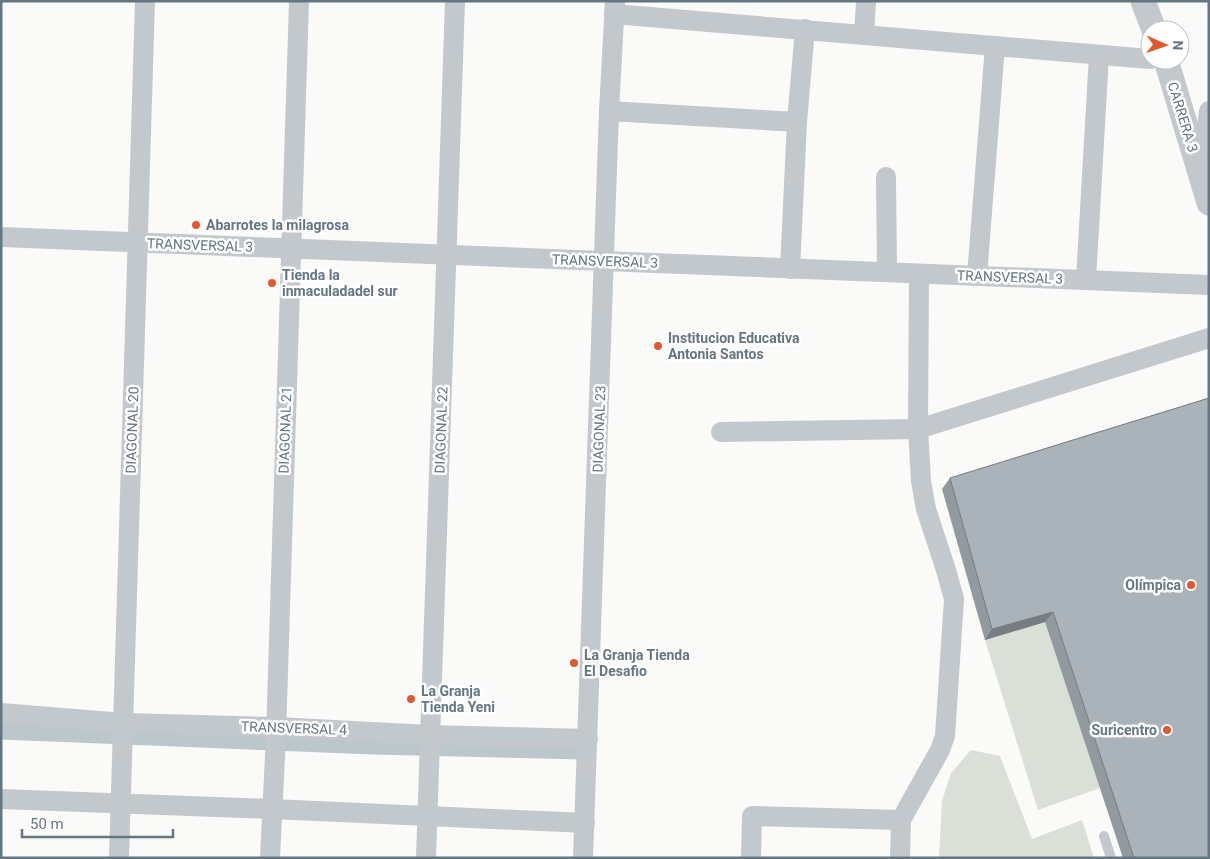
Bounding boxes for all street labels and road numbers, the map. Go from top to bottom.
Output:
street label: CARRERA 3 [1165,80,1201,154]
street label: TRANSVERSAL 3 [147,235,253,255]
street label: TRANSVERSAL 3 [552,251,658,271]
street label: TRANSVERSAL 3 [957,267,1063,287]
street label: DIAGONAL 23 [589,385,609,473]
street label: DIAGONAL 20 [122,386,142,474]
street label: DIAGONAL 21 [275,386,295,474]
street label: DIAGONAL 22 [431,386,451,474]
street label: TRANSVERSAL 4 [241,718,347,738]

